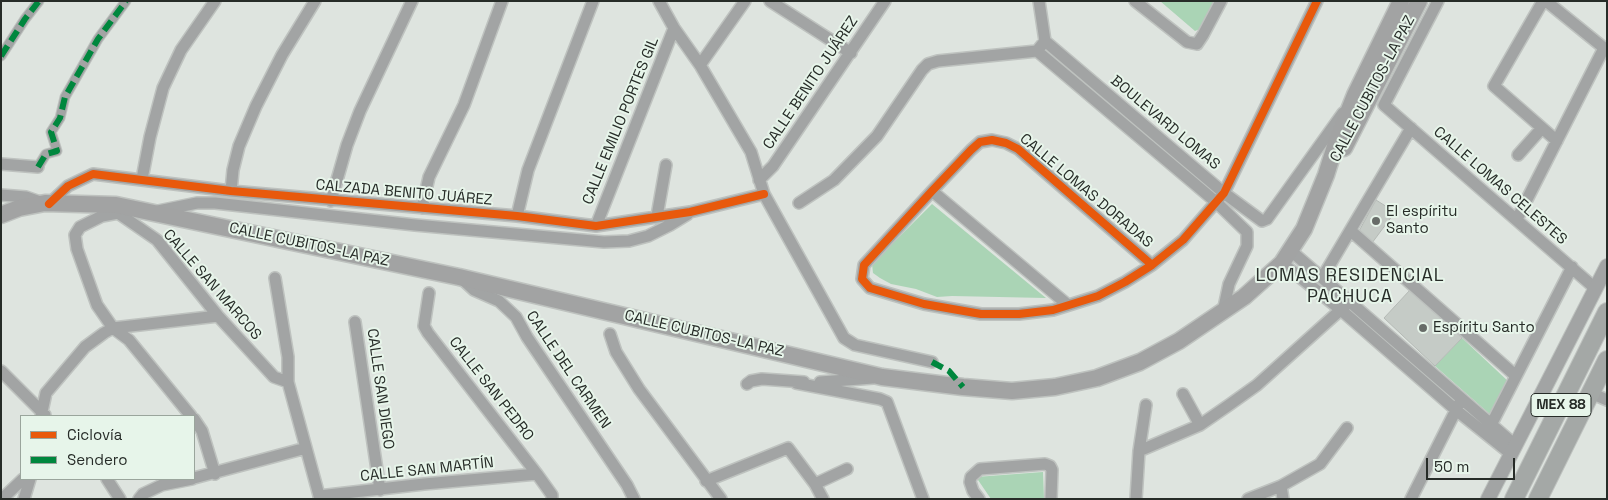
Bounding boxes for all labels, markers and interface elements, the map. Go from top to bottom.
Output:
street label: CALLE BENITO JUÁREZ [760,13,862,153]
street label: CALLE CUBITOS-LA PAZ [1327,13,1419,165]
street label: CALLE EMILIO PORTES GIL [579,35,663,207]
street label: BOULEVARD LOMAS [1107,72,1223,174]
street label: CALLE LOMAS CELESTES [1430,123,1570,249]
street label: CALLE LOMAS DORADAS [1016,130,1156,252]
street label: CALZADA BENITO JUÁREZ [315,176,493,210]
place label: El espíritu Santo [1386,203,1458,238]
marker: El espíritu Santo [1370,215,1382,227]
street label: CALLE CUBITOS-LA PAZ [227,219,391,271]
street label: CALLE SAN MARCOS [159,226,265,344]
district label: LOMAS RESIDENCIAL PACHUCA [1253,265,1447,308]
street label: CALLE CUBITOS-LA PAZ [623,307,785,361]
street label: CALLE DEL CARMEN [522,308,614,432]
place label: Espíritu Santo [1433,319,1535,337]
marker: Espíritu Santo [1417,322,1429,334]
street label: CALLE SAN DIEGO [363,327,397,451]
street label: CALLE SAN PEDRO [445,333,537,445]
road number: MEX 88 [1531,394,1591,416]
legend [20,415,195,480]
text: Ciclovía [67,425,122,444]
scale bar [1428,448,1517,480]
text: Sendero [67,450,127,469]
street label: CALLE SAN MARTÍN [359,454,495,486]
text: 50 m [1434,457,1469,476]

